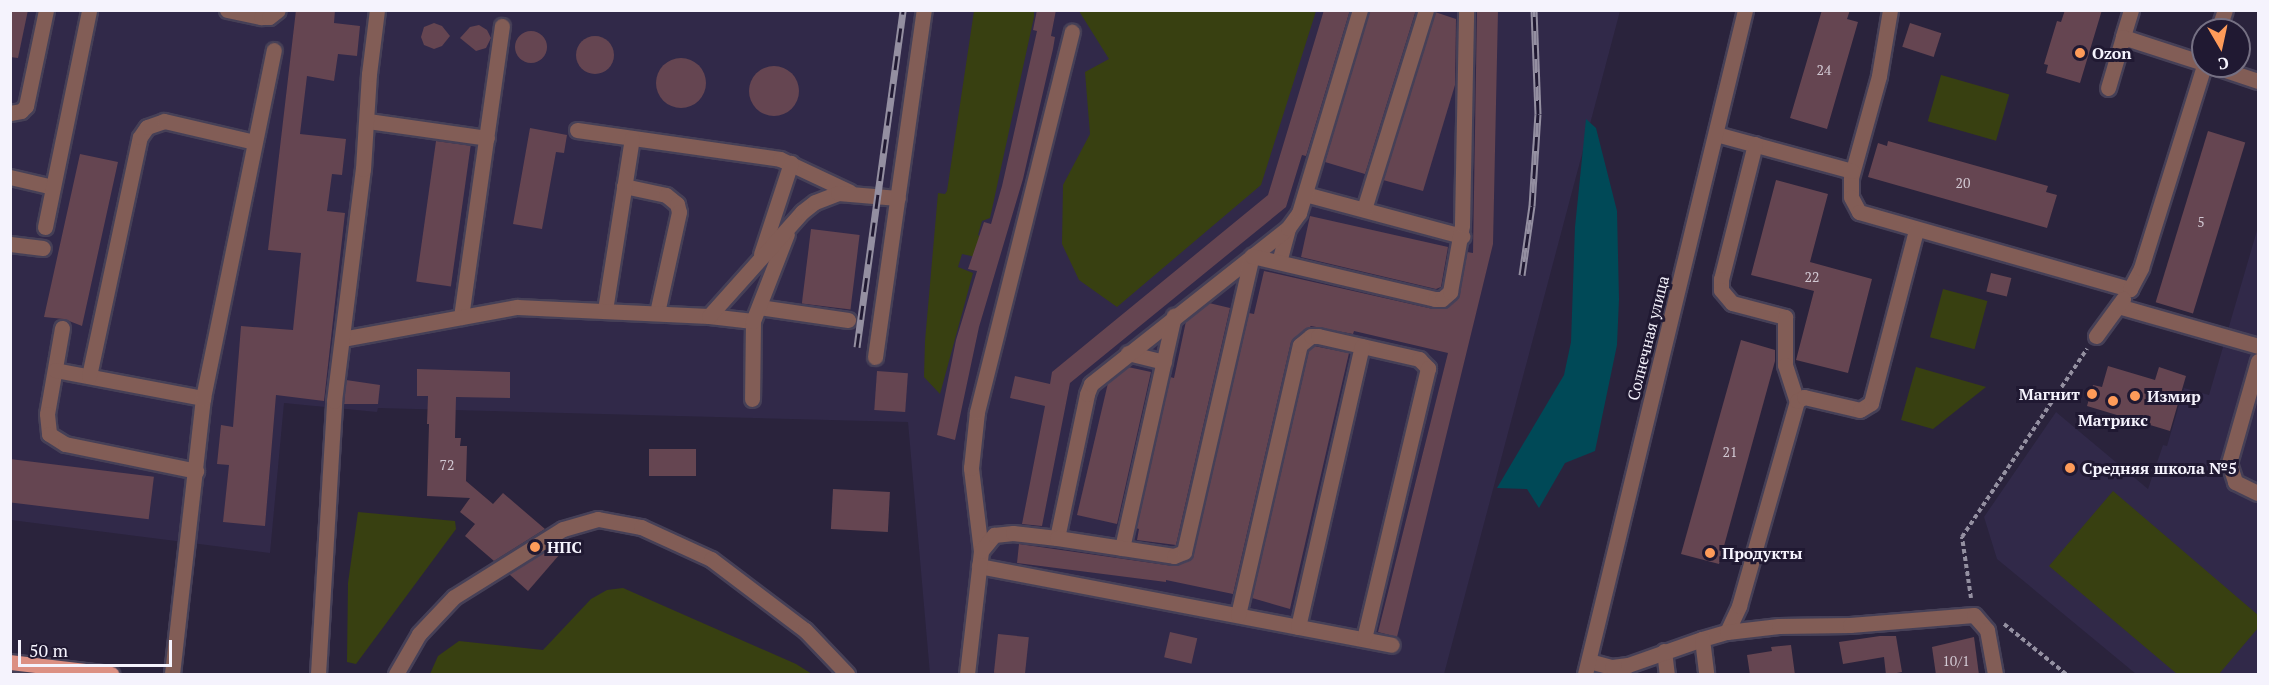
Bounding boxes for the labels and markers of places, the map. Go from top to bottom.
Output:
place label: Ozon [2092,43,2132,63]
marker: Ozon [2073,46,2087,60]
place label: Магнит [2019,384,2080,404]
place label: Измир [2147,386,2201,406]
marker: Магнит [2085,387,2099,401]
marker: Измир [2128,389,2142,403]
marker: Матрикc [2106,394,2120,408]
place label: Матрикc [2078,410,2148,430]
place label: Средняя школа №5 [2082,458,2237,478]
marker: Средняя школа №5 [2063,461,2077,475]
place label: НПС [547,537,582,557]
marker: НПС [528,540,542,554]
place label: Продукты [1722,543,1803,563]
marker: Продукты [1703,546,1717,560]

